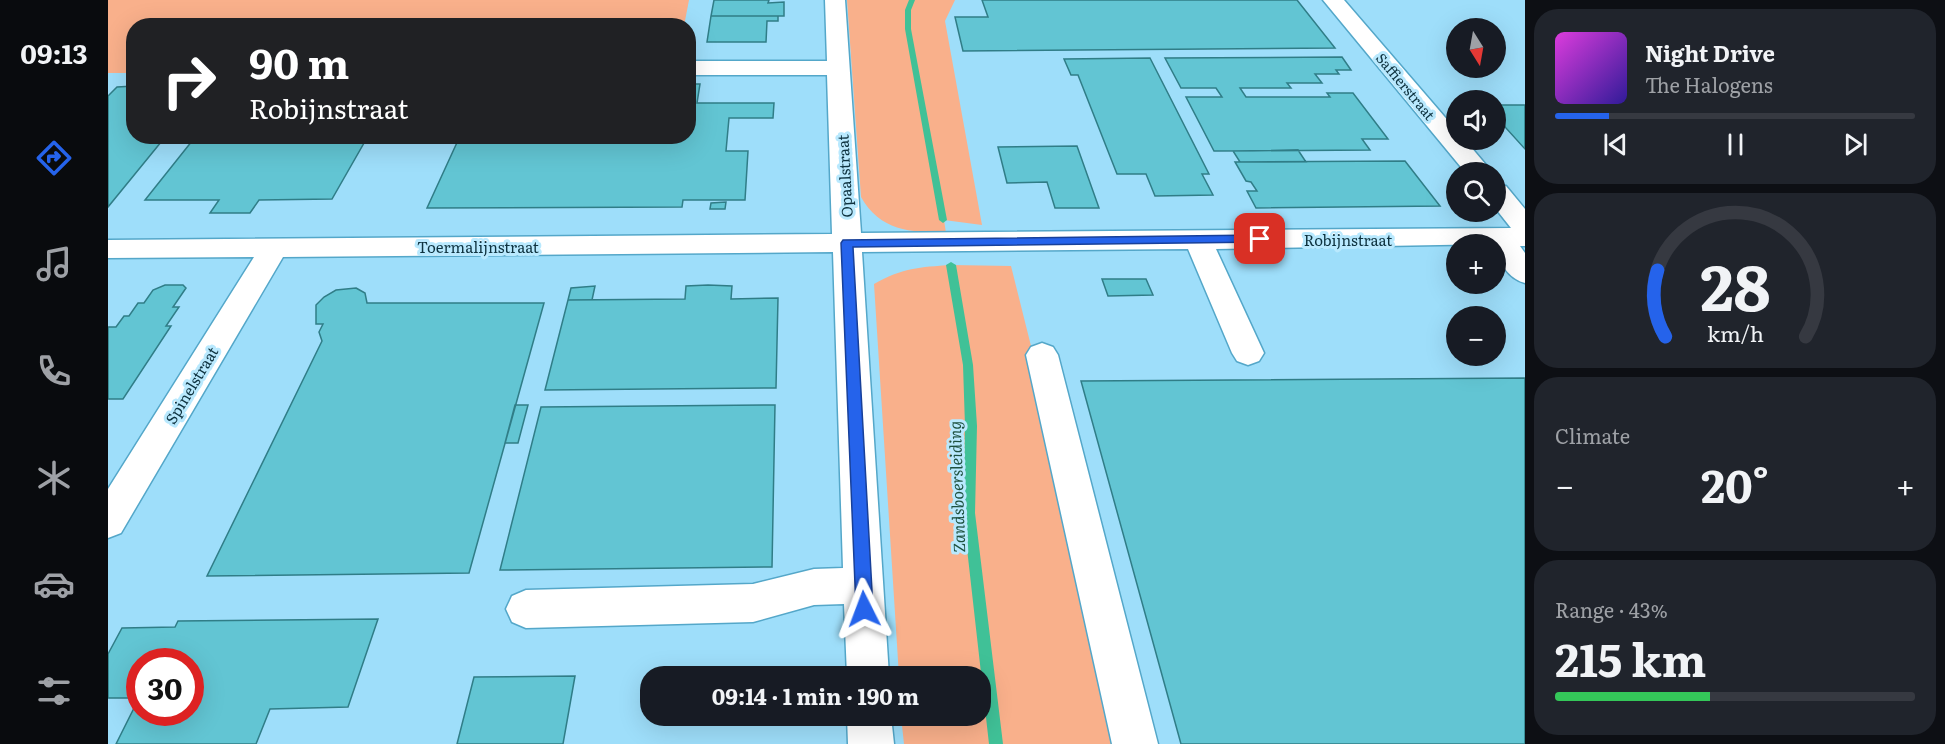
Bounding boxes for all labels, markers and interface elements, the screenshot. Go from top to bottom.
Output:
north arrow [1446,18,1506,78]
map controls [1446,18,1506,366]
text: 90 m [249,30,349,92]
text: 09:13 [20,32,88,72]
text: Night Drive [1645,36,1775,69]
icon: right [150,42,228,120]
street label: Saffierstraat [1372,48,1440,124]
text: The Halogens [1645,69,1773,99]
text: Robijnstraat [249,87,408,127]
button: sound [1446,90,1506,150]
icon: previous [1599,128,1632,161]
icon: pause [1719,128,1752,161]
icon: next [1839,128,1872,161]
street label: Opaalstraat [830,134,858,218]
icon: directions [33,137,75,179]
button: search [1446,162,1506,222]
pin [1234,213,1285,264]
icon: arrive [1243,222,1276,255]
street label: Robijnstraat [1304,228,1392,251]
button: + [1446,234,1506,294]
street label: Toermalijnstraat [417,235,539,258]
text: 28 [1700,238,1770,330]
icon: music [33,243,75,285]
button: − [1446,306,1506,366]
text: km/h [1706,318,1764,350]
street label: Spinelstraat [159,342,223,428]
icon: phone [33,350,75,392]
water label: Zandsboersleiding [942,420,970,554]
text: Climate [1555,420,1630,450]
text: 20° [1701,450,1769,517]
icon: climate [33,457,75,499]
text: − [1555,459,1574,508]
text: + [1896,459,1915,508]
icon: car [33,563,75,605]
position arrow [832,577,896,641]
text: Range · 43% [1555,594,1668,624]
text: 215 km [1555,624,1706,691]
speed limit sign: 30 [126,648,204,726]
icon: filters [33,670,75,712]
text: 09:14 · 1 min · 190 m [712,679,919,712]

